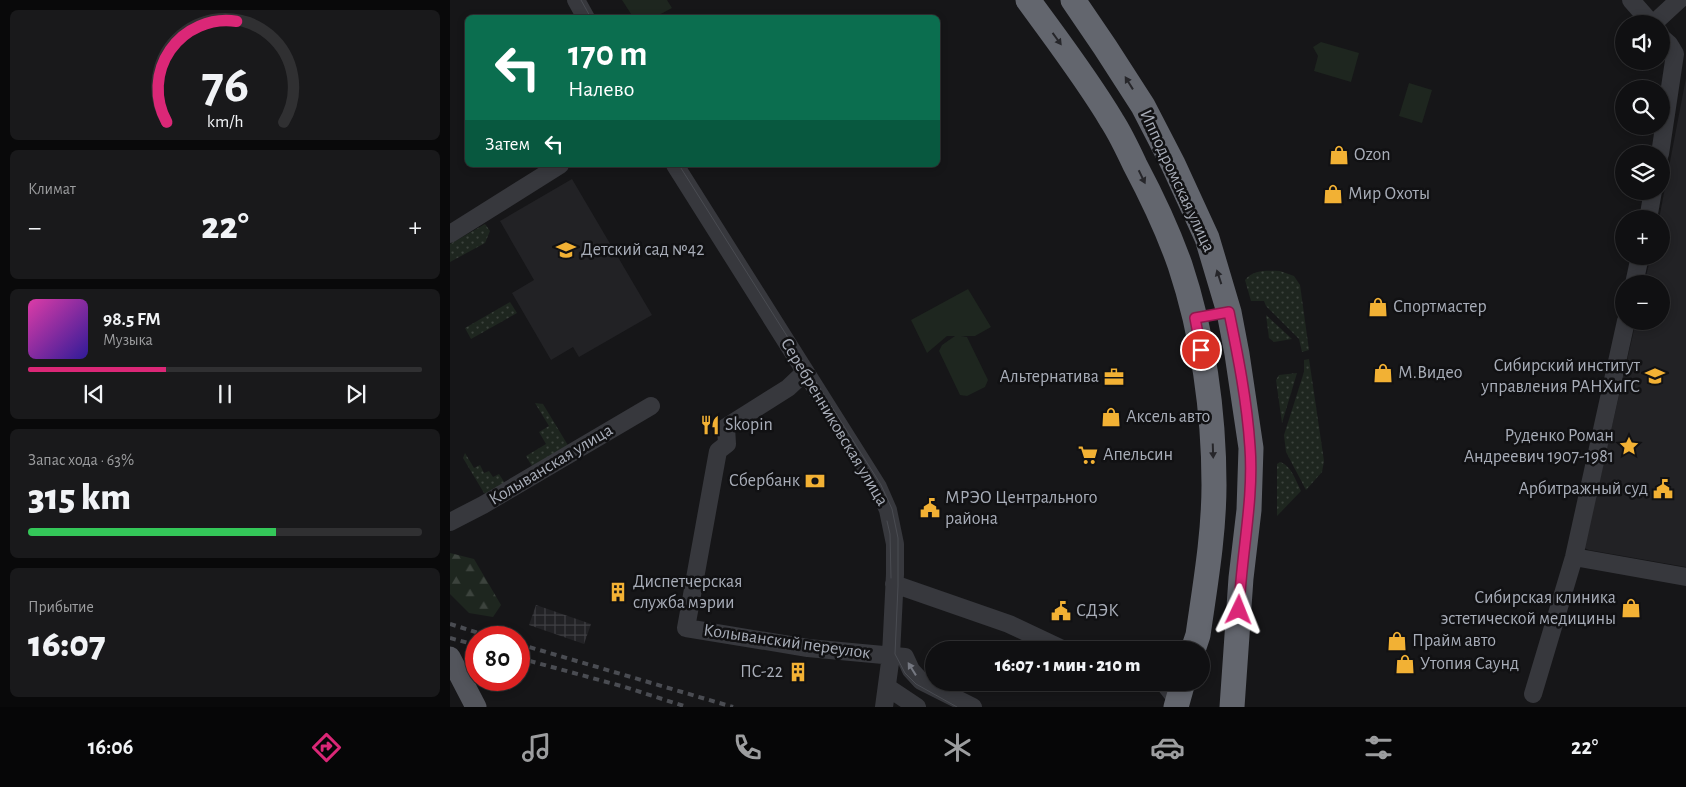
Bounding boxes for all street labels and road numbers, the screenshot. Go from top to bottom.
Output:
street label: Ипподромская улица [1136,107,1218,255]
street label: Серебренниковская улица [777,334,892,509]
street label: Колыванская улица [486,421,616,509]
street label: Колыванский переулок [702,621,872,663]

